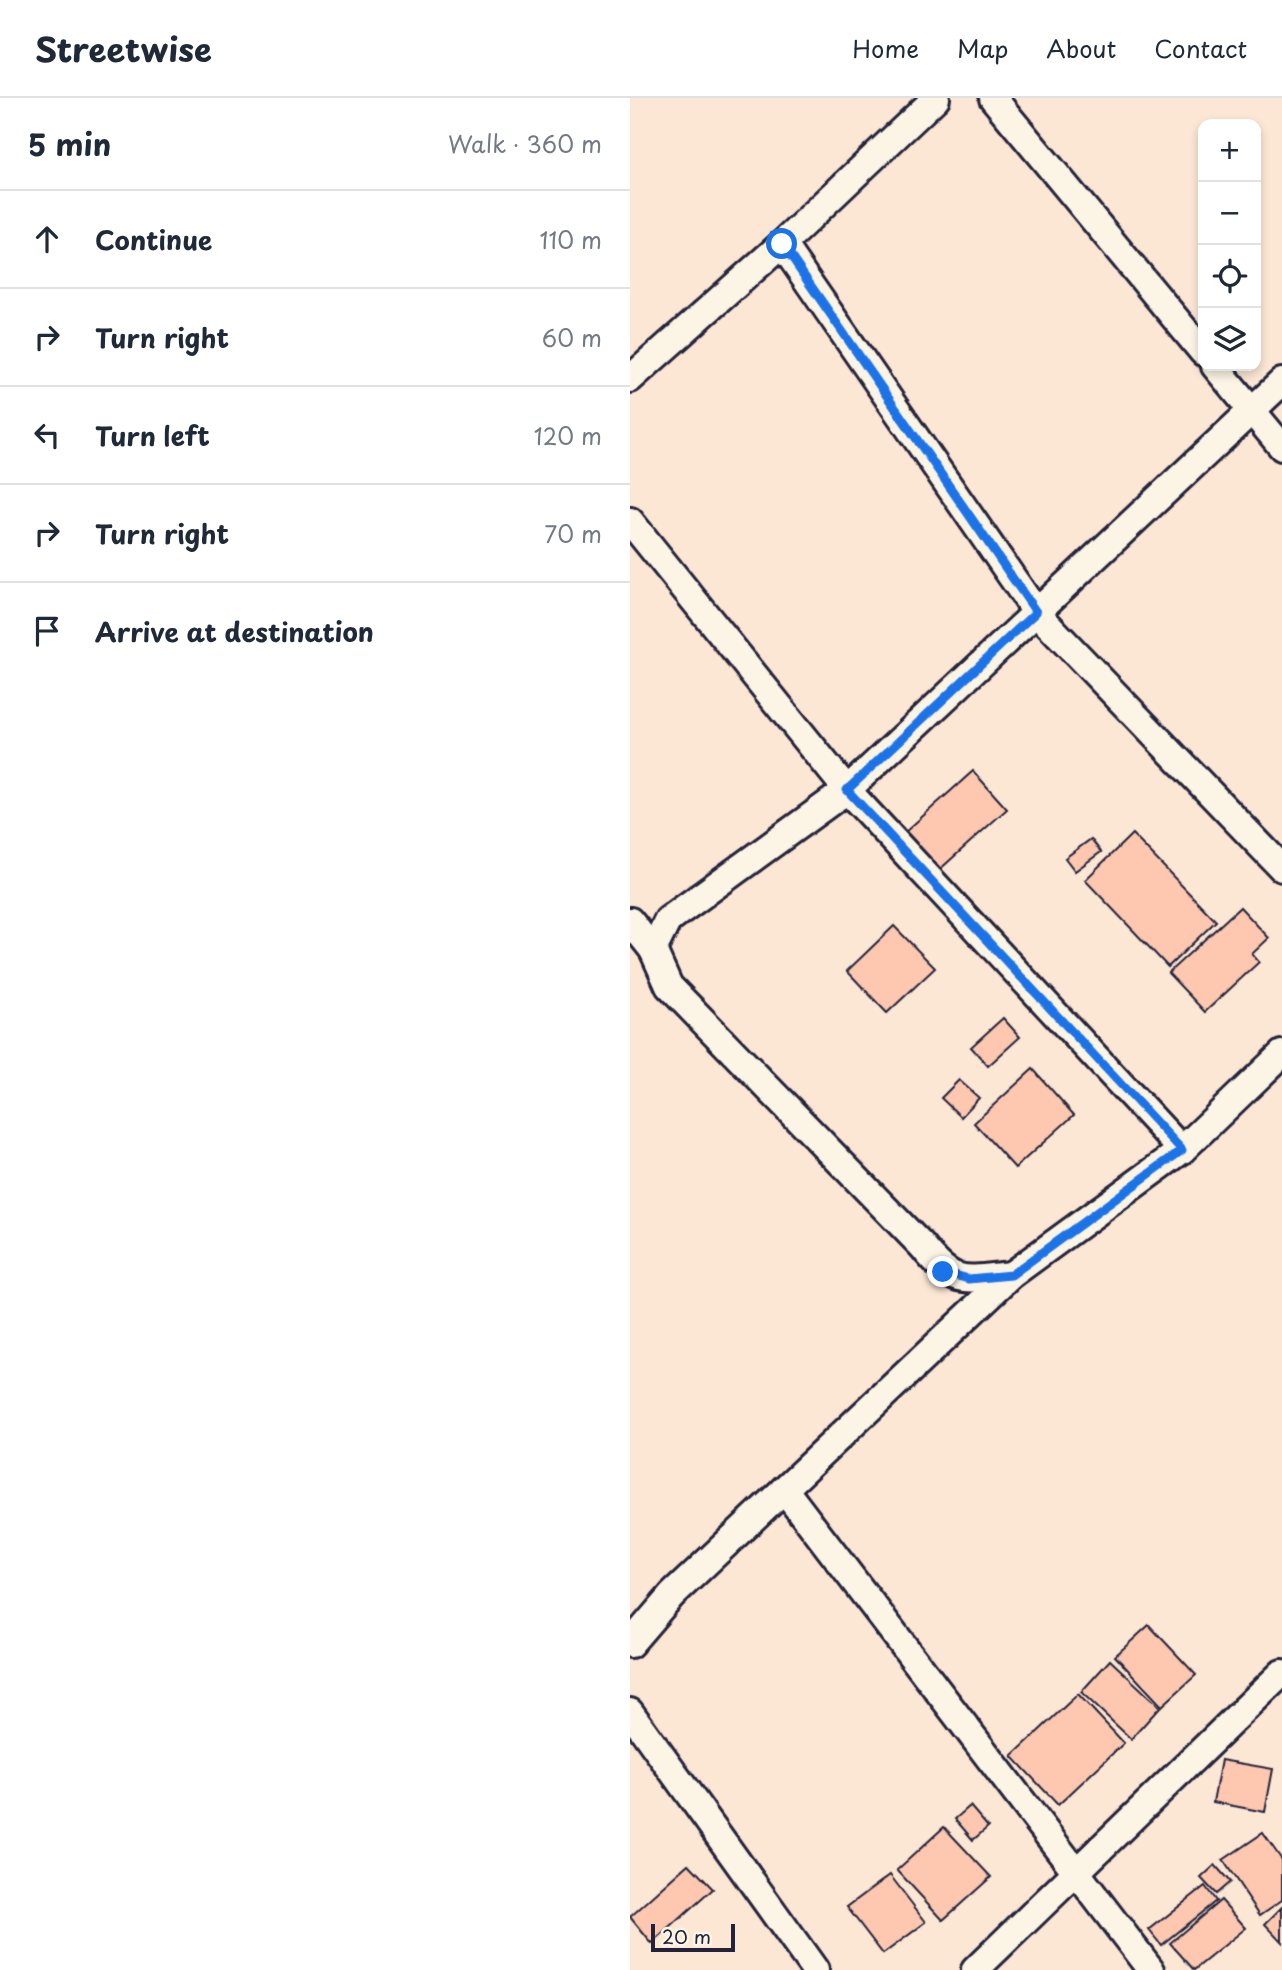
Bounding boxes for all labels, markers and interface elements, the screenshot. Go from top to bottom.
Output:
text: Streetwise [35,23,212,73]
text: Home [852,30,919,66]
text: Map [957,30,1008,66]
text: About [1046,30,1116,66]
text: Contact [1154,30,1247,66]
map controls [1198,119,1261,371]
button: + [1198,119,1261,182]
text: 5 min [28,121,111,166]
text: Walk · 360 m [448,126,602,161]
button: − [1198,182,1261,245]
icon: ahead [28,220,66,258]
text: Continue [95,220,212,259]
text: 110 m [540,222,602,257]
route start [766,228,797,259]
button: locate [1198,245,1261,308]
button: layers [1198,308,1261,371]
icon: right [28,318,66,356]
text: Turn right [95,318,229,357]
text: 60 m [542,320,602,355]
icon: left [28,416,66,454]
text: Turn left [95,416,210,455]
text: 120 m [534,418,602,453]
icon: right [28,514,66,552]
text: Turn right [95,514,229,553]
text: 70 m [544,516,602,551]
icon: arrive [28,612,66,650]
text: Arrive at destination [95,612,374,651]
route end [927,1256,958,1287]
scale bar [651,1921,735,1953]
text: 20 m [662,1922,711,1950]

